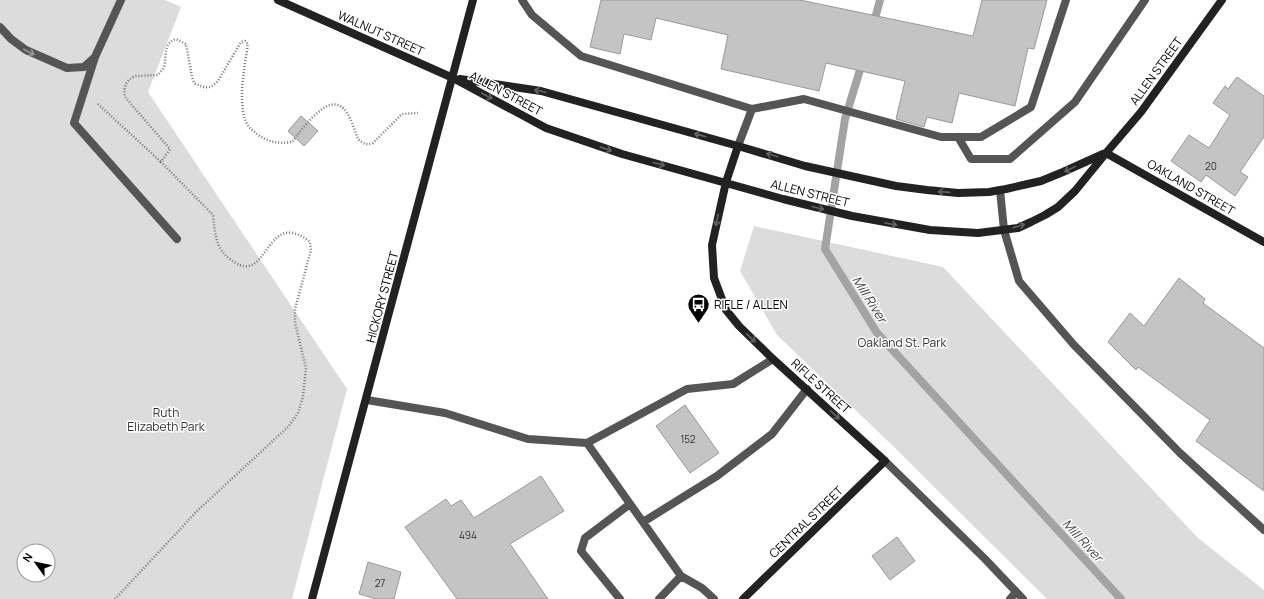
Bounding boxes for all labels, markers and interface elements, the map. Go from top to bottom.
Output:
street label: WALNUT STREET [335,6,428,60]
street label: ALLEN STREET [1126,33,1187,108]
one-way arrow [23,48,35,56]
street label: ALLEN STREET [467,67,546,120]
one-way arrow [534,87,547,95]
one-way arrow [481,93,493,101]
one-way arrow [694,131,707,138]
one-way arrow [599,145,611,153]
one-way arrow [766,151,778,159]
street label: OAKLAND STREET [1144,155,1239,219]
house number: 20 [1205,159,1217,173]
one-way arrow [652,161,665,169]
one-way arrow [1064,166,1076,173]
street label: ALLEN STREET [769,175,852,211]
one-way arrow [938,188,951,195]
one-way arrow [811,204,824,212]
one-way arrow [713,214,721,227]
one-way arrow [884,220,897,228]
one-way arrow [1013,222,1025,230]
street label: HICKORY STREET [362,249,403,345]
water label: Mill River [848,272,893,328]
bus stop icon: RIFLE / ALLEN [685,291,711,324]
place label: RIFLE / ALLEN [714,296,788,313]
one-way arrow [746,333,756,343]
park label: Oakland St. Park [858,334,948,351]
street label: RIFLE STREET [788,355,855,418]
park label: Ruth Elizabeth Park [127,404,206,435]
one-way arrow [830,410,840,420]
house number: 152 [680,432,696,446]
street label: CENTRAL STREET [765,482,847,562]
water label: Mill River [1059,515,1109,567]
house number: 494 [459,528,477,542]
north arrow [16,543,56,583]
text: N [19,550,36,565]
house number: 27 [375,576,385,590]

